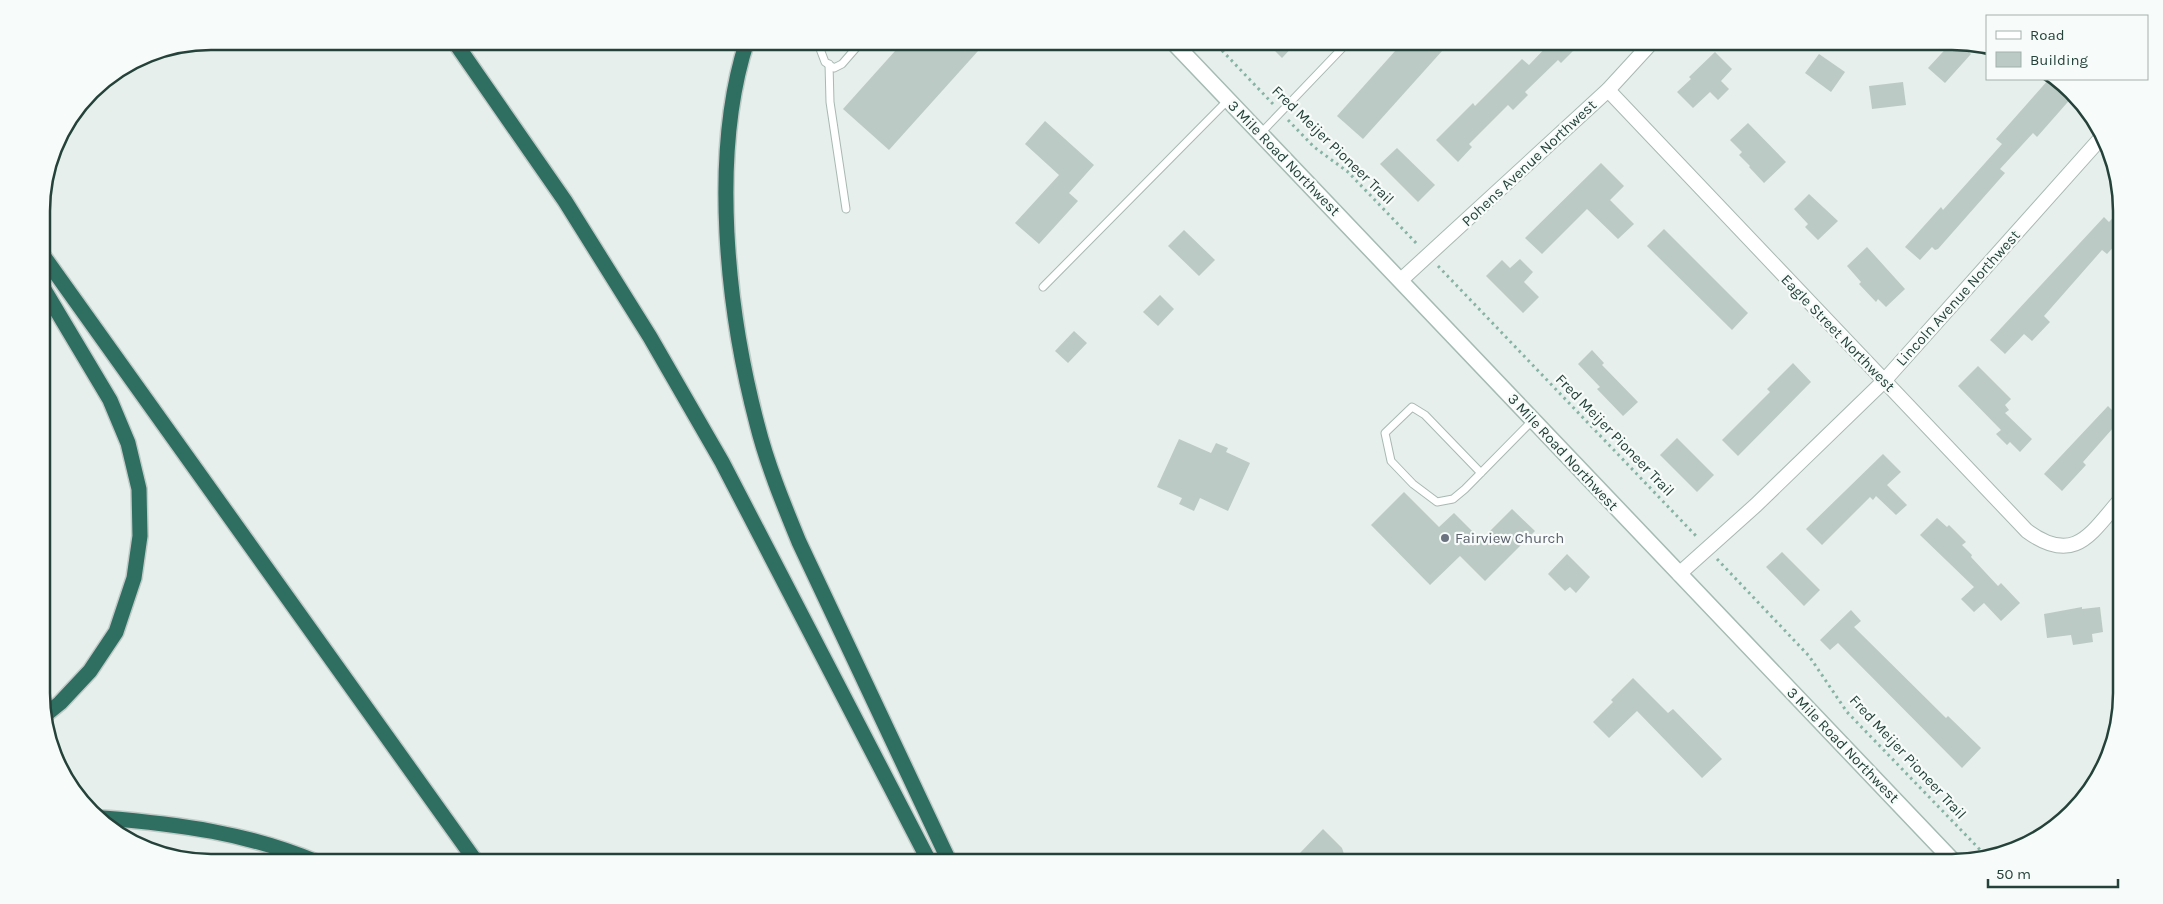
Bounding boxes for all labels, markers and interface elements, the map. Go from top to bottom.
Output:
legend [1986,15,2148,80]
text: Road [2030,26,2065,44]
text: Building [2030,51,2088,69]
street label: Fred Meijer Pioneer Trail [1268,82,1398,208]
street label: 3 Mile Road Northwest [1224,96,1344,220]
street label: Pohens Avenue Northwest [1458,96,1600,230]
street label: Lincoln Avenue Northwest [1892,226,2024,370]
street label: Eagle Street Northwest [1777,271,1899,396]
street label: Fred Meijer Pioneer Trail [1552,370,1678,500]
street label: 3 Mile Road Northwest [1504,390,1622,515]
place label: Fairview Church [1455,529,1564,547]
marker: Fairview Church [1439,532,1451,544]
street label: 3 Mile Road Northwest [1783,683,1903,807]
street label: Fred Meijer Pioneer Trail [1846,691,1970,823]
scale bar [1988,856,2118,888]
text: 50 m [1996,865,2031,883]

